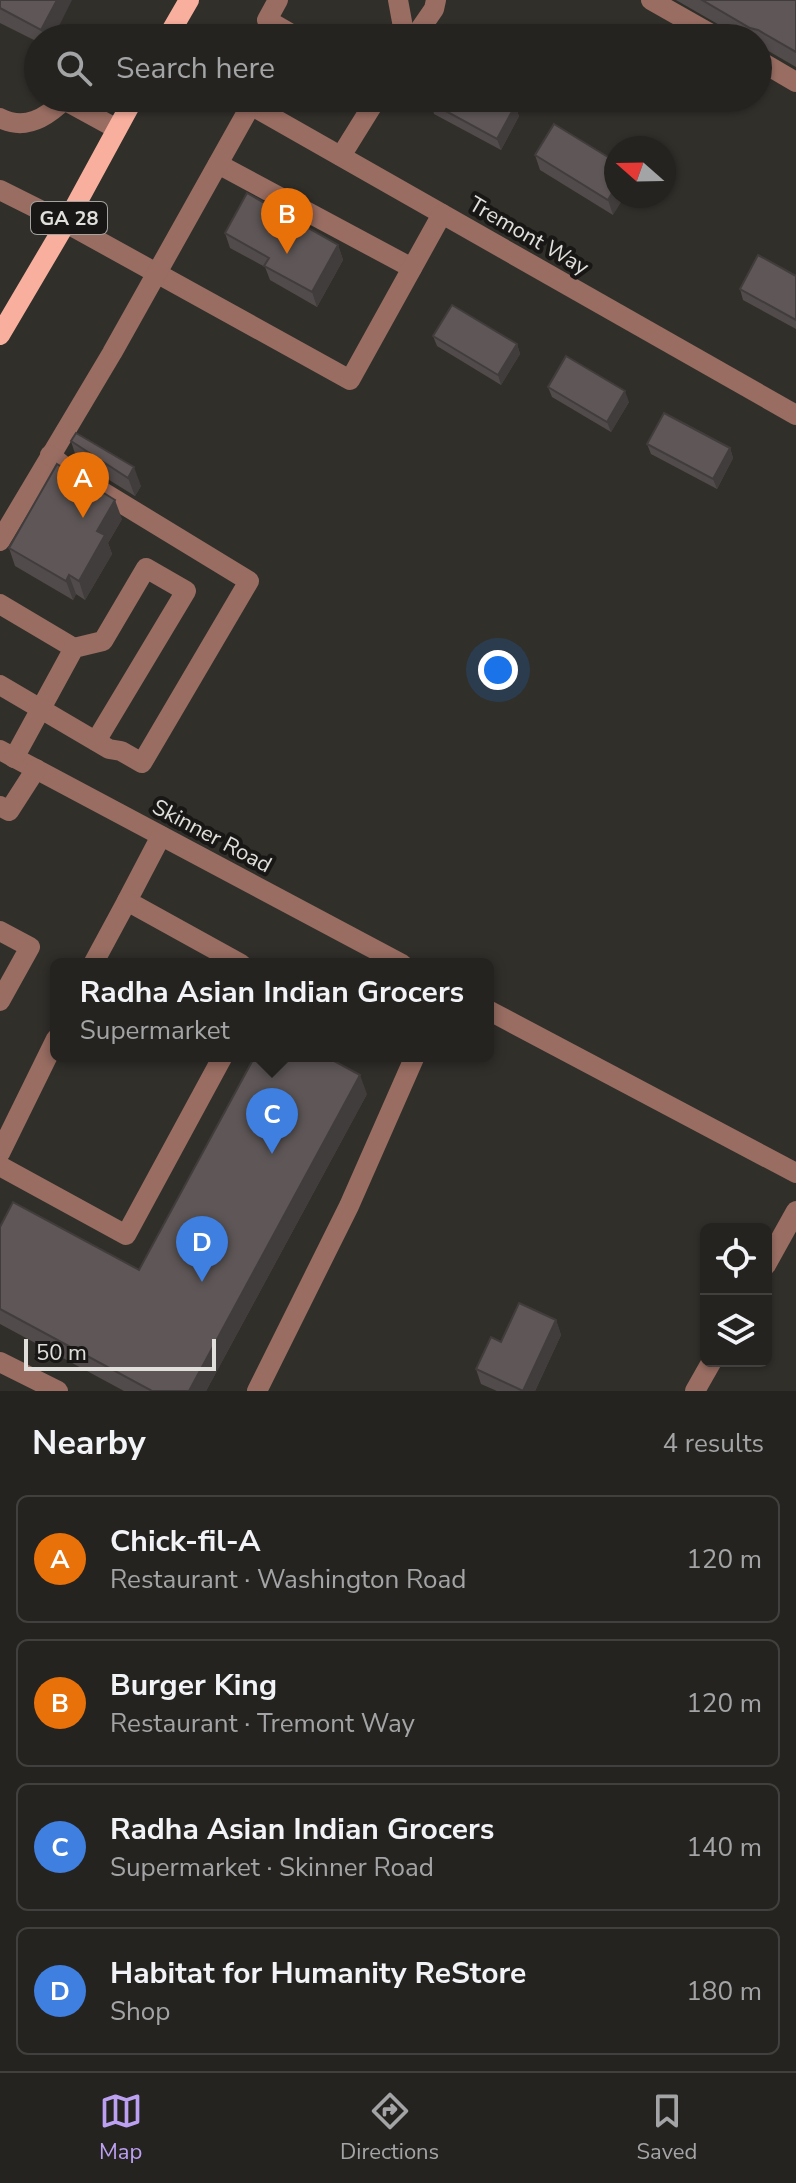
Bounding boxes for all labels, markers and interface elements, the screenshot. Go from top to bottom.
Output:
search box [24,24,772,112]
icon: search [52,46,96,90]
text: Search here [116,48,275,89]
north arrow [604,136,676,208]
pin: B [261,188,313,254]
street label: Tremont Way [464,190,595,283]
road number: GA 28 [31,202,107,234]
pin: A [57,452,109,518]
your location [478,650,518,690]
street label: Skinner Road [147,792,277,880]
popup [50,958,494,1062]
text: Radha Asian Indian Grocers [80,972,464,1013]
text: Supermarket [80,1013,230,1048]
pin: C [246,1088,298,1154]
pin: D [176,1216,228,1282]
map controls [700,1223,772,1367]
button: locate [700,1223,772,1295]
button: layers [700,1295,772,1367]
scale bar [24,1335,216,1371]
text: 50 m [36,1338,87,1368]
text: Nearby [32,1420,146,1466]
text: 4 results [663,1426,764,1461]
text: Chick-fil-A [110,1521,261,1562]
text: A [50,1542,70,1577]
text: 120 m [686,1542,762,1577]
text: Restaurant · Washington Road [110,1562,466,1597]
text: Burger King [110,1665,277,1706]
text: B [51,1686,69,1721]
text: 120 m [686,1686,762,1721]
text: Restaurant · Tremont Way [110,1706,415,1741]
text: Radha Asian Indian Grocers [110,1809,494,1850]
text: C [51,1830,69,1865]
text: 140 m [686,1830,762,1865]
text: Supermarket · Skinner Road [110,1850,434,1885]
text: Habitat for Humanity ReStore [110,1953,526,1994]
text: D [50,1974,70,2009]
text: 180 m [686,1974,762,2009]
text: Shop [110,1994,170,2029]
tab: Map [99,2089,143,2167]
tab: Directions [340,2089,439,2167]
tab: Saved [637,2089,697,2167]

